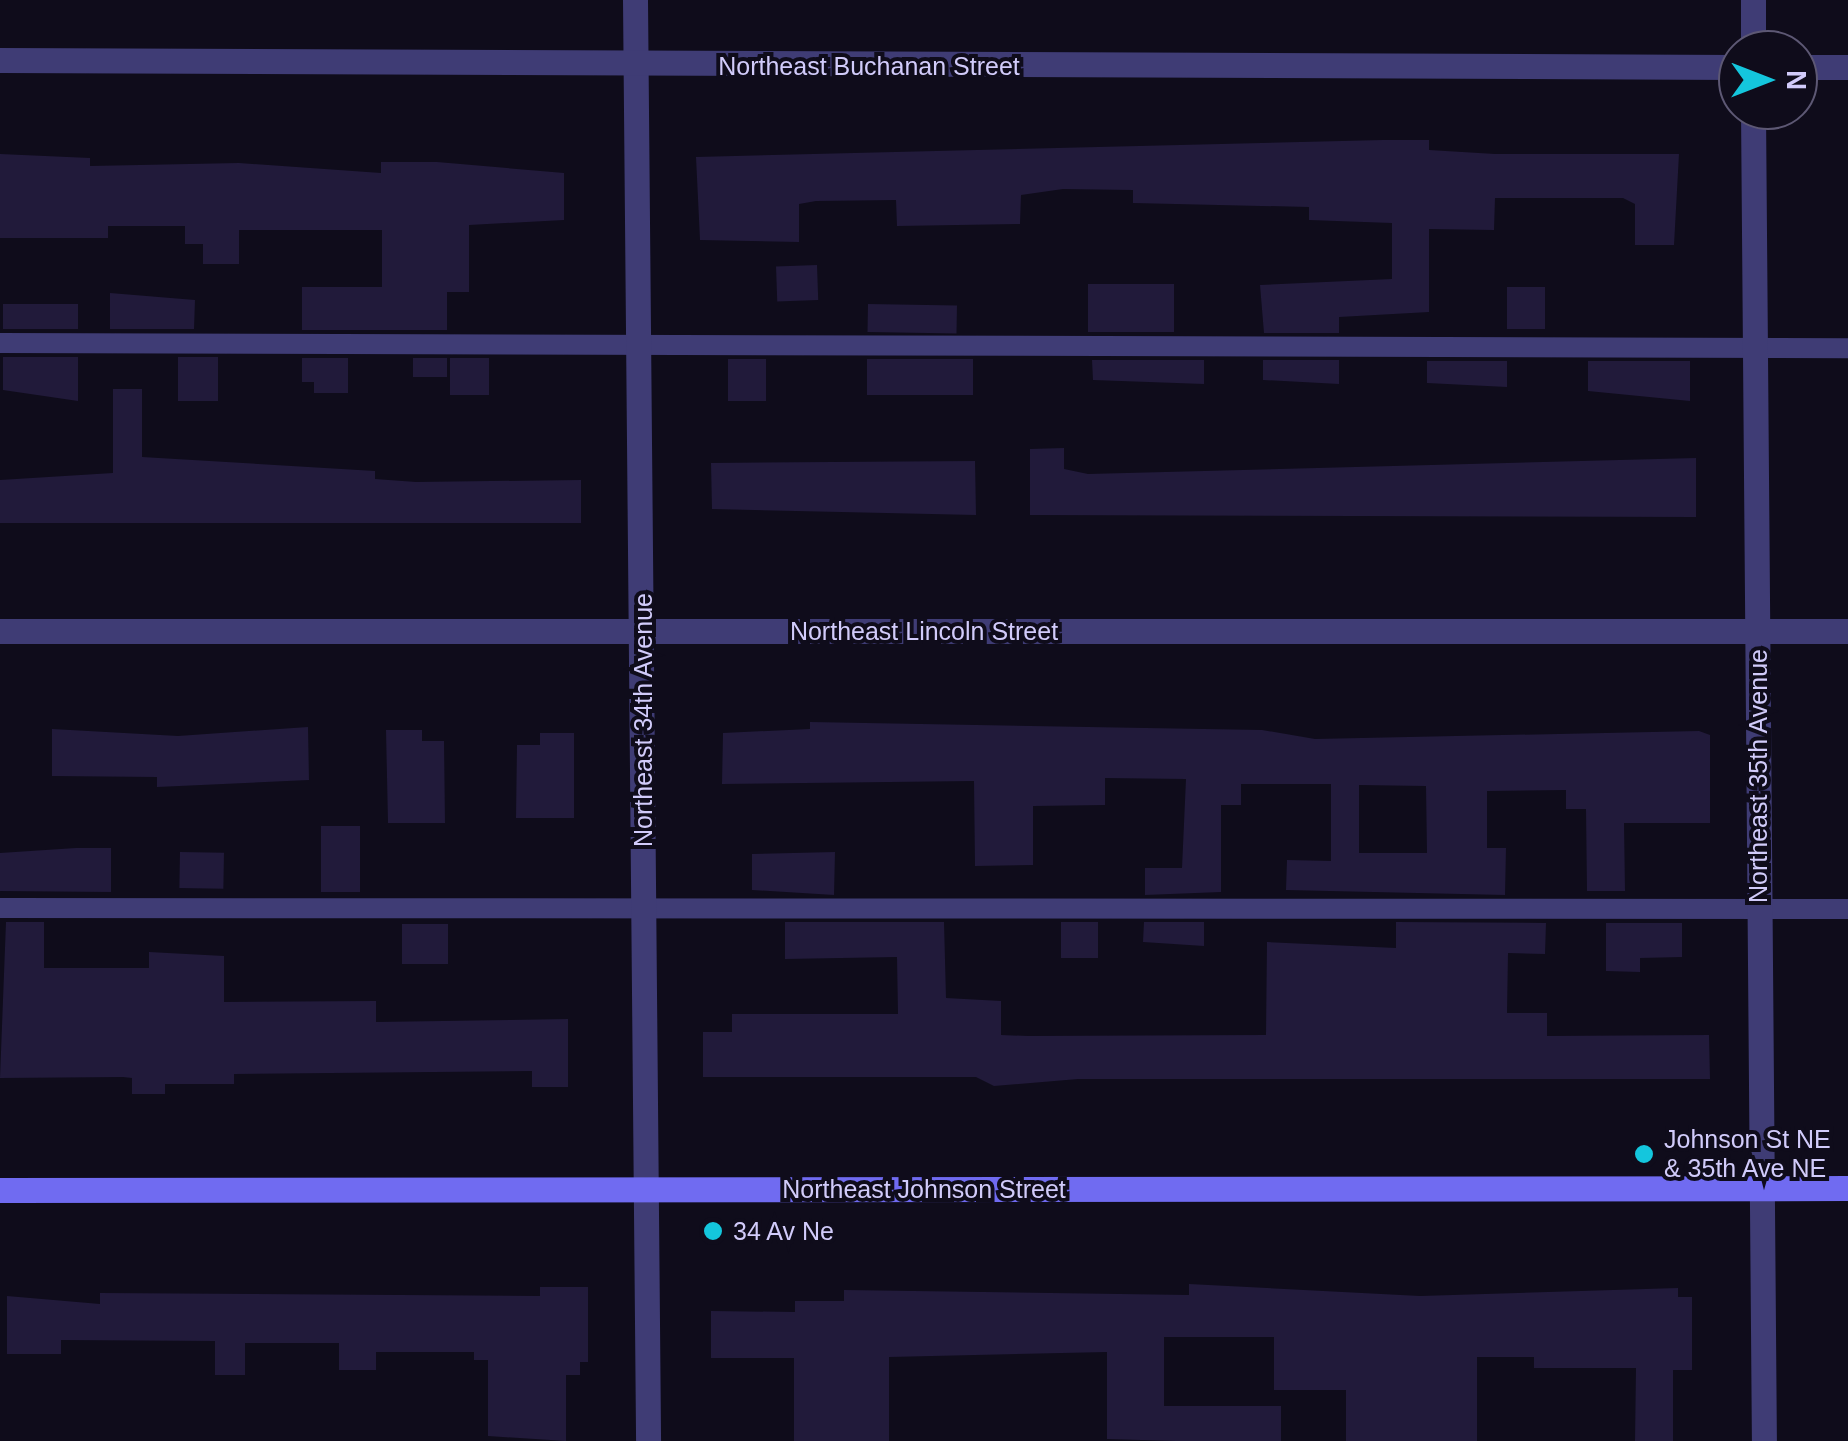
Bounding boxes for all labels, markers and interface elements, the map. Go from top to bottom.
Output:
north arrow [1718,30,1818,130]
street label: Northeast Buchanan Street [718,51,1020,81]
text: N [1781,70,1812,90]
street label: Northeast 34th Avenue [628,592,658,848]
street label: Northeast Lincoln Street [790,616,1058,646]
street label: Northeast 35th Avenue [1743,648,1773,904]
place label: Johnson St NE & 35th Ave NE [1664,1125,1831,1184]
marker: Johnson St NE & 35th Ave NE [1633,1143,1655,1165]
street label: Northeast Johnson Street [782,1174,1066,1204]
place label: 34 Av Ne [733,1216,835,1246]
marker: 34 Av Ne [702,1220,724,1242]

